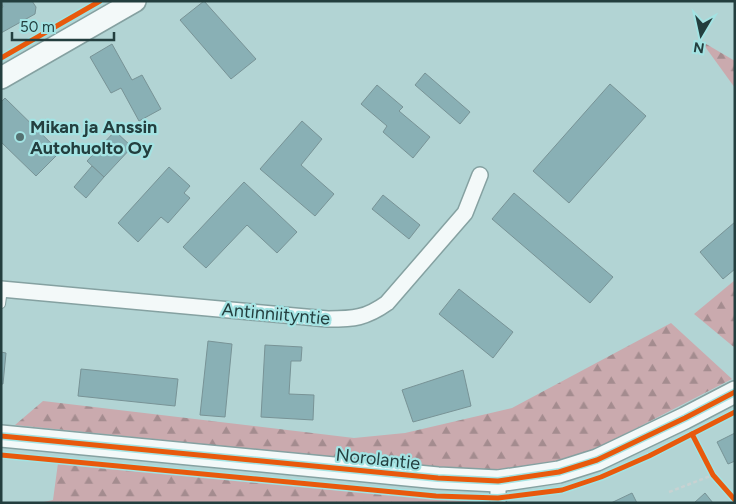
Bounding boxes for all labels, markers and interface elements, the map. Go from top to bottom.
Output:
scale bar [12,10,115,42]
north arrow [676,10,726,60]
text: 50 m [20,18,55,36]
text: N [692,38,706,57]
place label: Mikan ja Anssin Autohuolto Oy [30,116,157,159]
marker: Mikan ja Anssin Autohuolto Oy [14,131,26,143]
street label: Antinniityntie [221,298,331,330]
street label: Norolantie [335,444,422,474]

